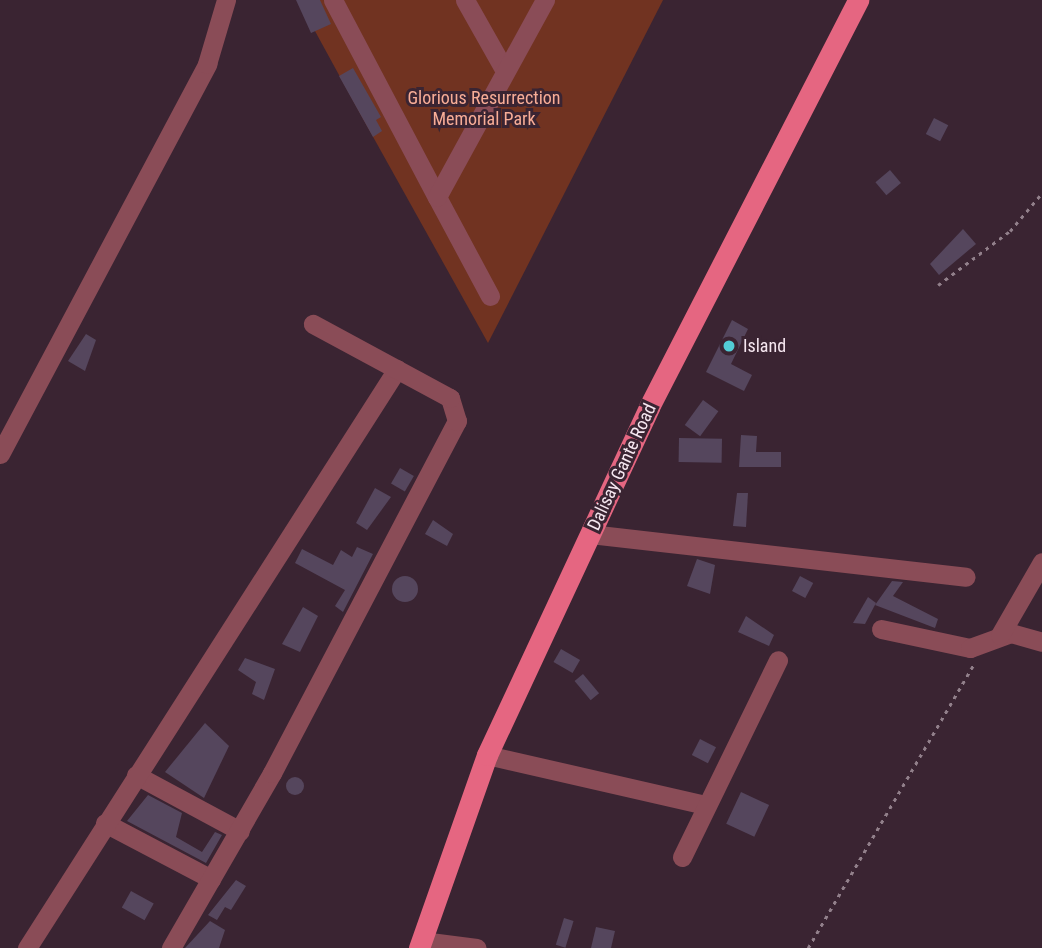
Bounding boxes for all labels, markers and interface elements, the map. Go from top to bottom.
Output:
park label: Glorious Resurrection Memorial Park [407,88,561,130]
place label: Island [743,335,786,357]
marker: Island [721,338,737,354]
street label: Dalisay Gante Road [583,400,661,534]

